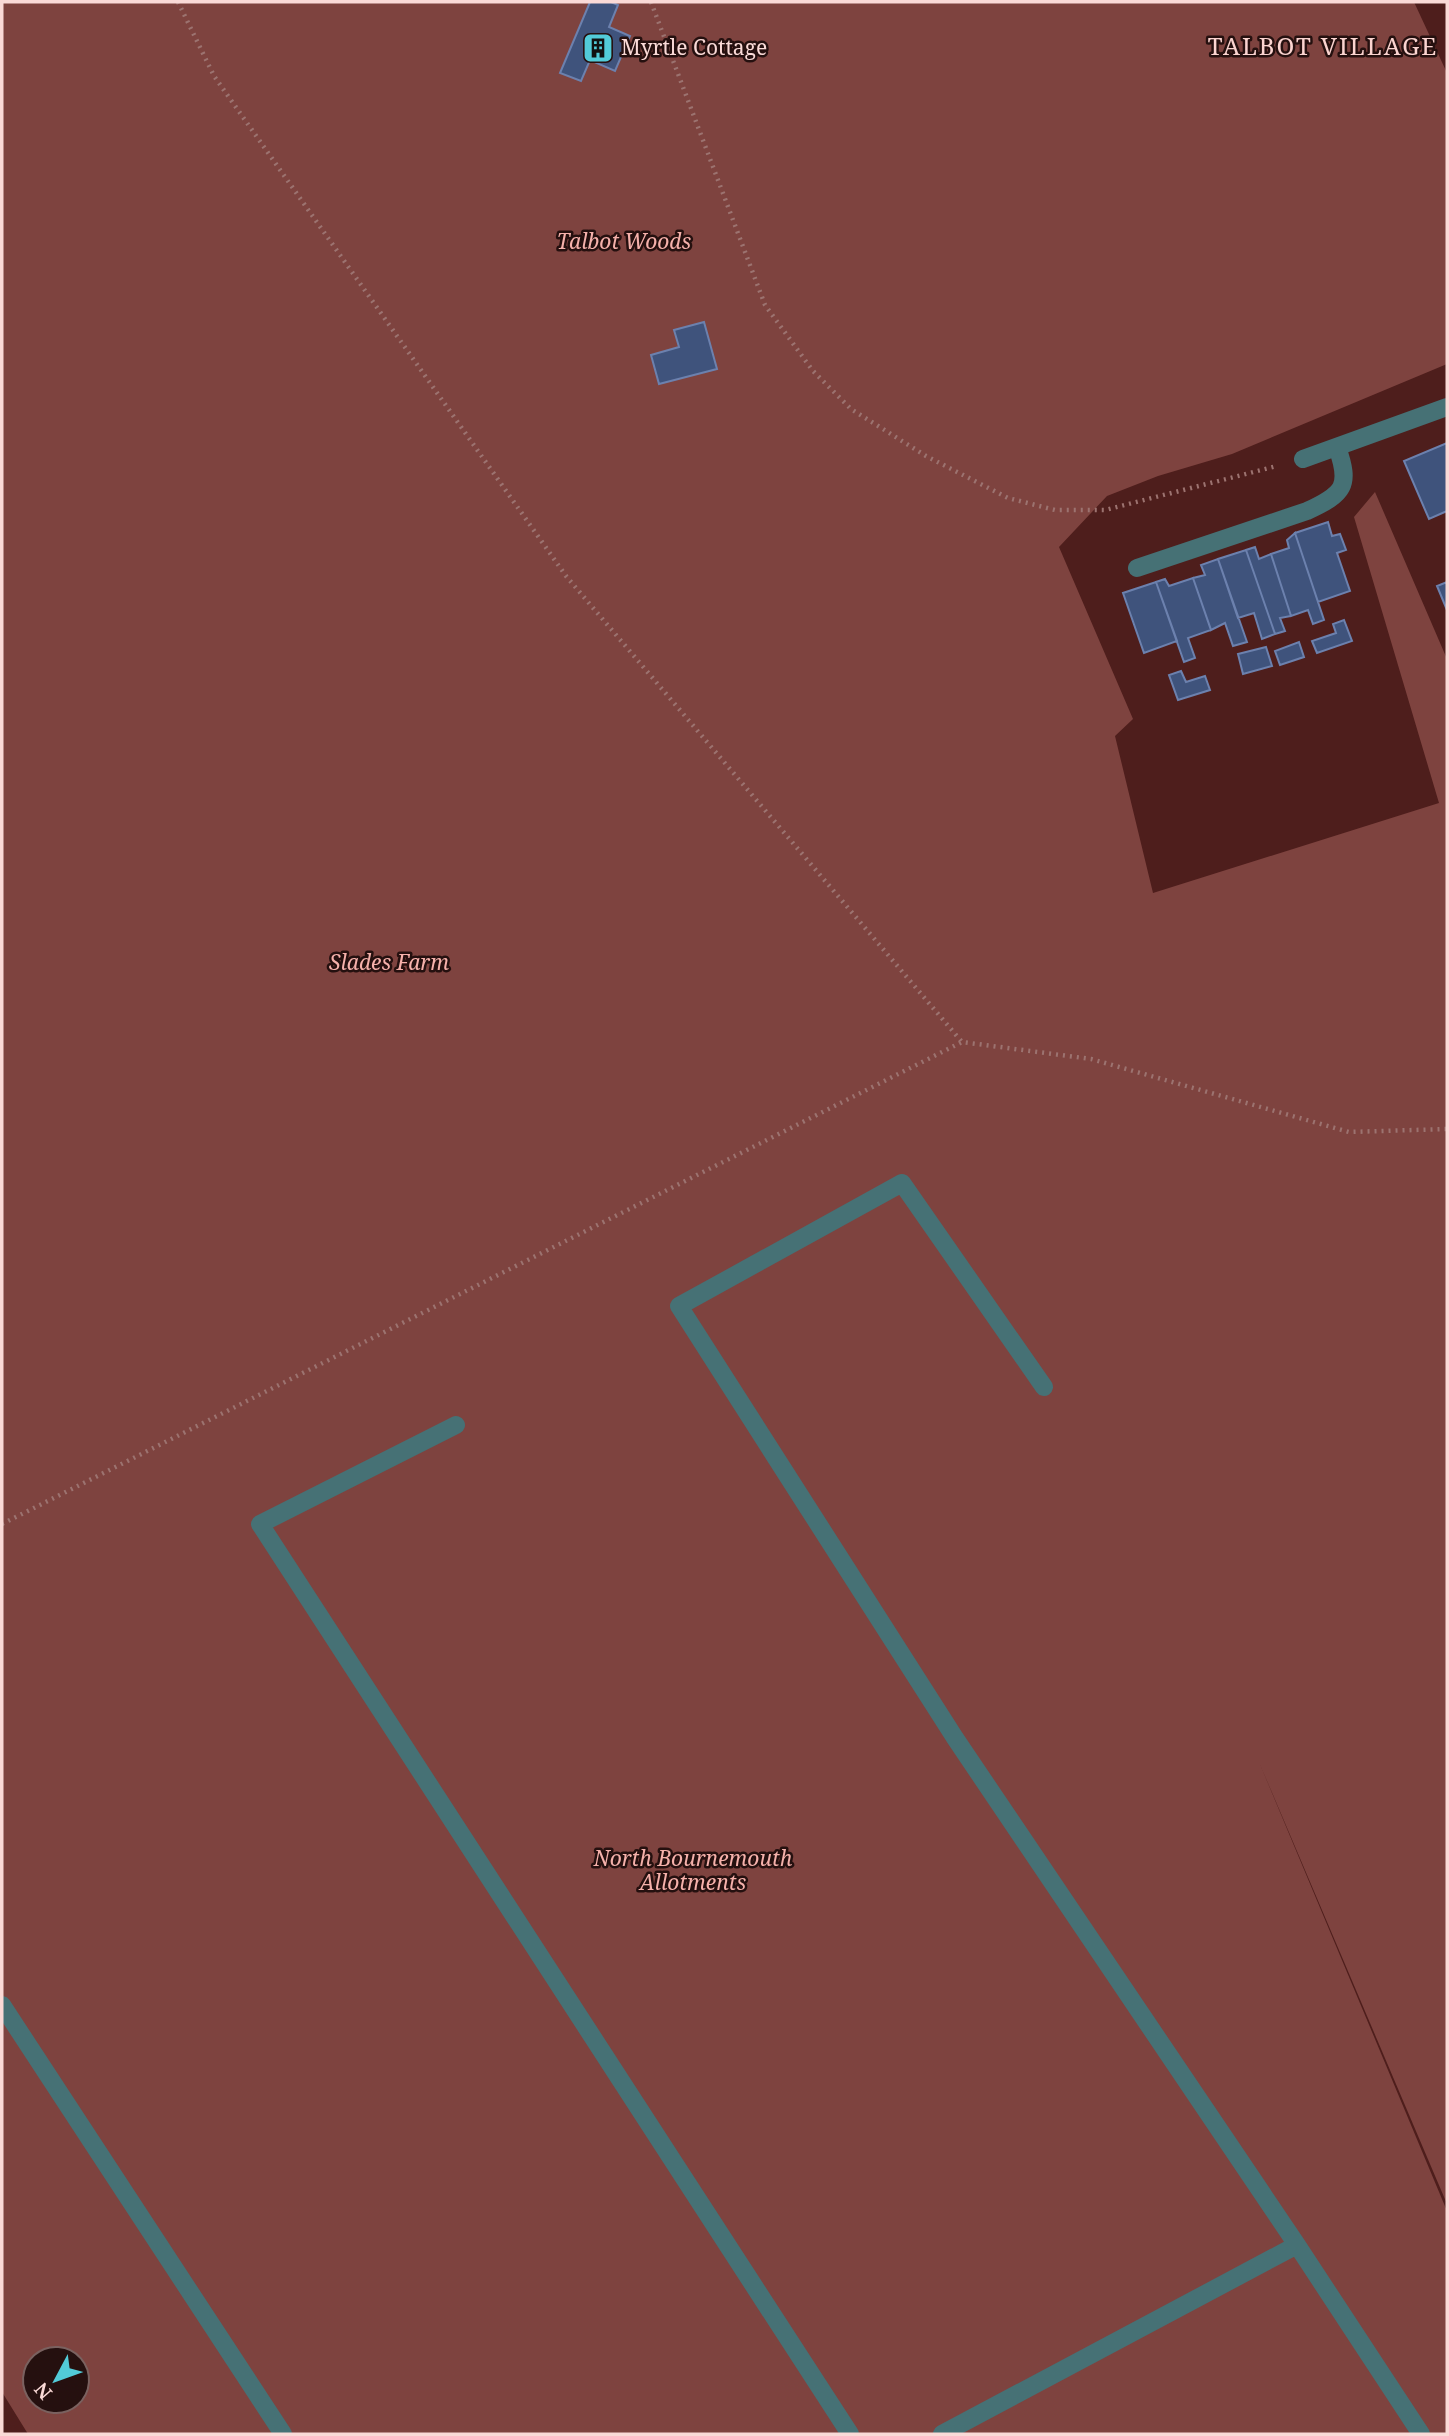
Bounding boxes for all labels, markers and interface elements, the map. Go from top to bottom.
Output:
district label: TALBOT VILLAGE [1208,29,1438,62]
building icon: Myrtle Cottage [581,31,615,65]
place label: Myrtle Cottage [621,33,767,61]
park label: Talbot Woods [557,227,692,255]
park label: Slades Farm [329,948,449,976]
park label: North Bournemouth Allotments [593,1844,793,1896]
north arrow [21,2345,91,2415]
text: N [28,2377,58,2405]

